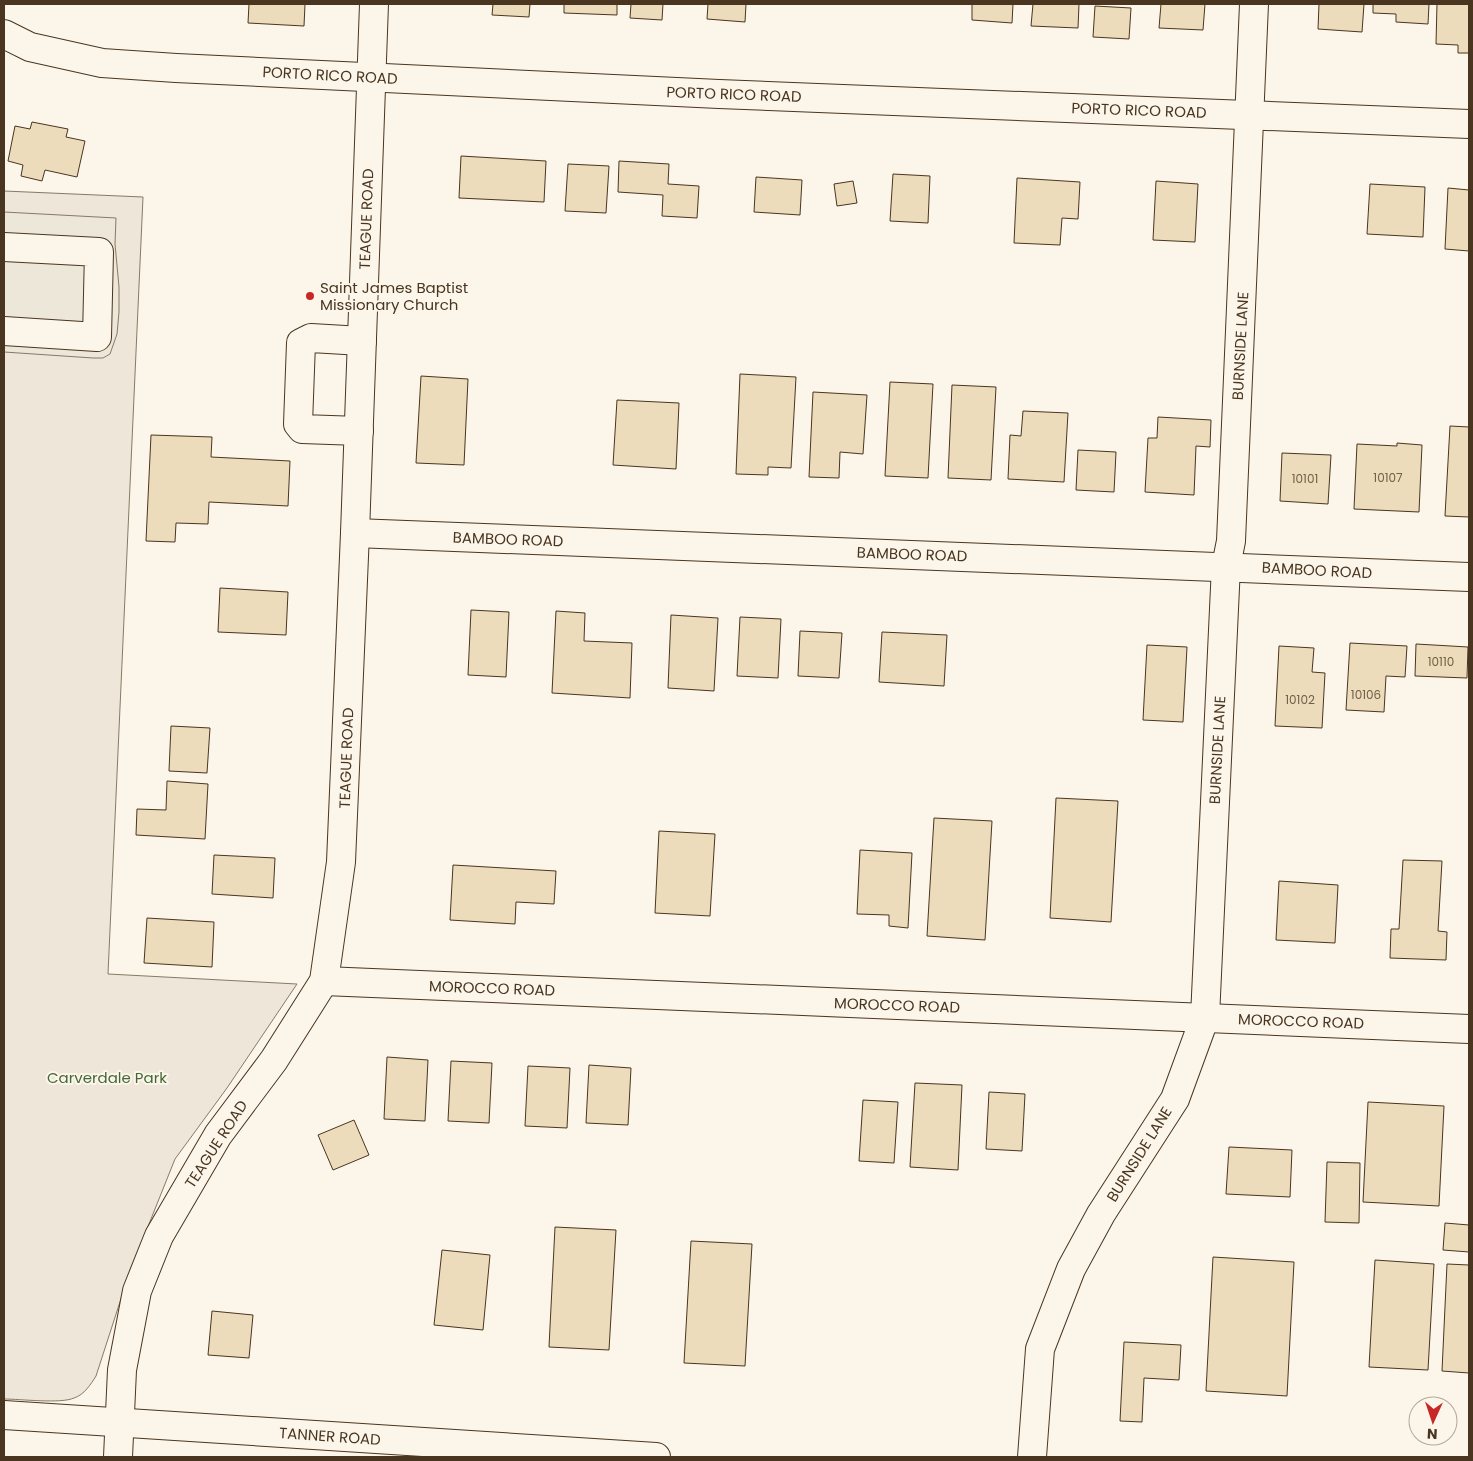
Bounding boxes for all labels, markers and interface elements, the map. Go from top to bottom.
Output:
street label: PORTO RICO ROAD [262,61,398,89]
street label: PORTO RICO ROAD [666,81,802,107]
street label: PORTO RICO ROAD [1071,97,1207,123]
street label: TEAGUE ROAD [354,168,378,270]
place label: Saint James Baptist Missionary Church [320,277,468,315]
marker: Saint James Baptist Missionary Church [304,290,316,302]
street label: BURNSIDE LANE [1227,291,1253,401]
house number: 10107 [1373,469,1403,486]
house number: 10101 [1292,470,1318,487]
street label: BAMBOO ROAD [452,527,564,551]
street label: BAMBOO ROAD [856,542,968,566]
street label: BAMBOO ROAD [1261,557,1373,583]
house number: 10110 [1428,653,1454,670]
house number: 10106 [1351,686,1381,703]
house number: 10102 [1285,691,1315,708]
street label: BURNSIDE LANE [1204,695,1230,805]
street label: TEAGUE ROAD [334,707,358,809]
street label: MOROCCO ROAD [429,975,555,1001]
street label: MOROCCO ROAD [834,992,960,1018]
street label: MOROCCO ROAD [1238,1008,1364,1034]
park label: Carverdale Park [47,1067,167,1088]
street label: TEAGUE ROAD [180,1096,252,1192]
street label: BURNSIDE LANE [1101,1102,1177,1206]
north arrow [1408,1396,1458,1446]
street label: TANNER ROAD [279,1422,381,1450]
text: N [1427,1424,1438,1444]

